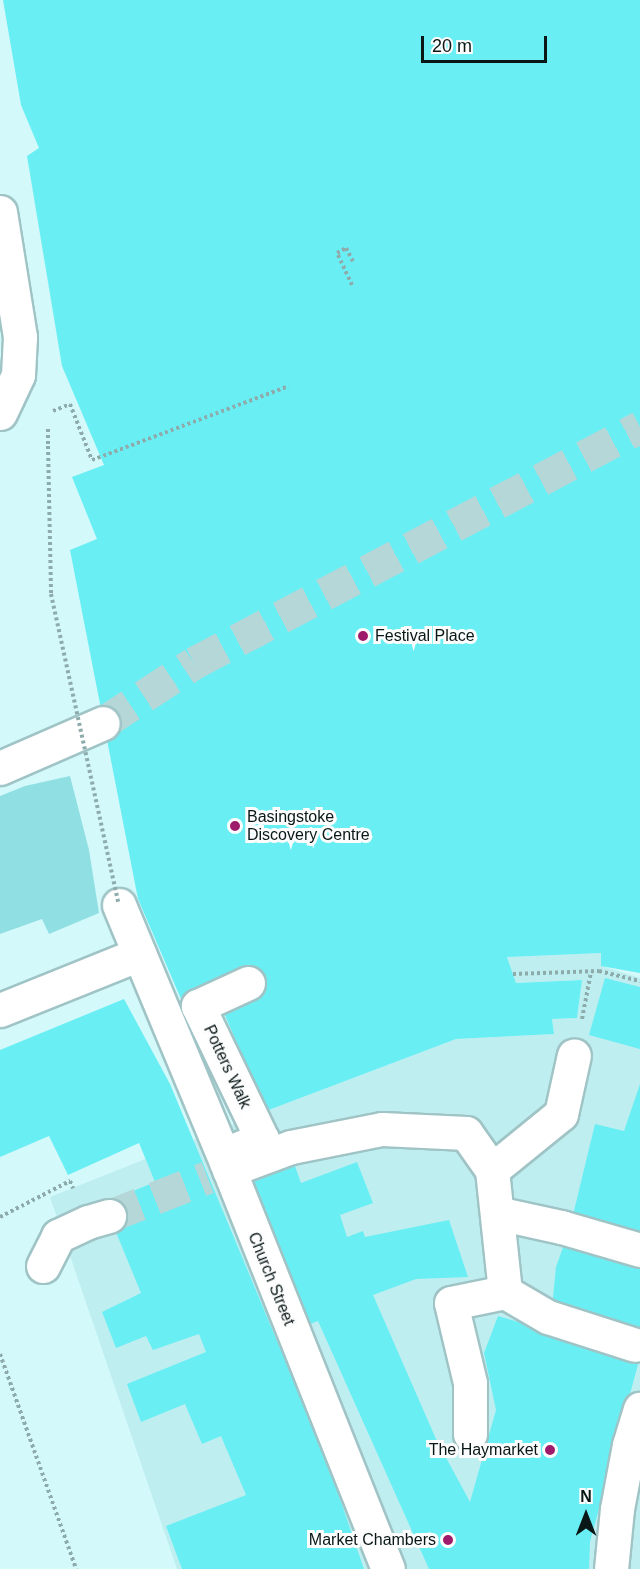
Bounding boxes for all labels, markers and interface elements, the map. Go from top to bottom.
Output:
scale bar [424,24,550,62]
text: 20 m [432,36,472,56]
place label: Festival Place [375,626,475,646]
marker: Festival Place [356,629,370,643]
place label: Basingstoke Discovery Centre [247,807,370,845]
marker: Basingstoke Discovery Centre [228,819,242,833]
street label: Potters Walk [199,1022,255,1112]
street label: Church Street [244,1230,298,1328]
place label: The Haymarket [429,1440,538,1460]
marker: The Haymarket [543,1443,557,1457]
north arrow [556,1485,616,1545]
text: N [580,1488,592,1505]
place label: Market Chambers [309,1530,436,1550]
marker: Market Chambers [441,1533,455,1547]

